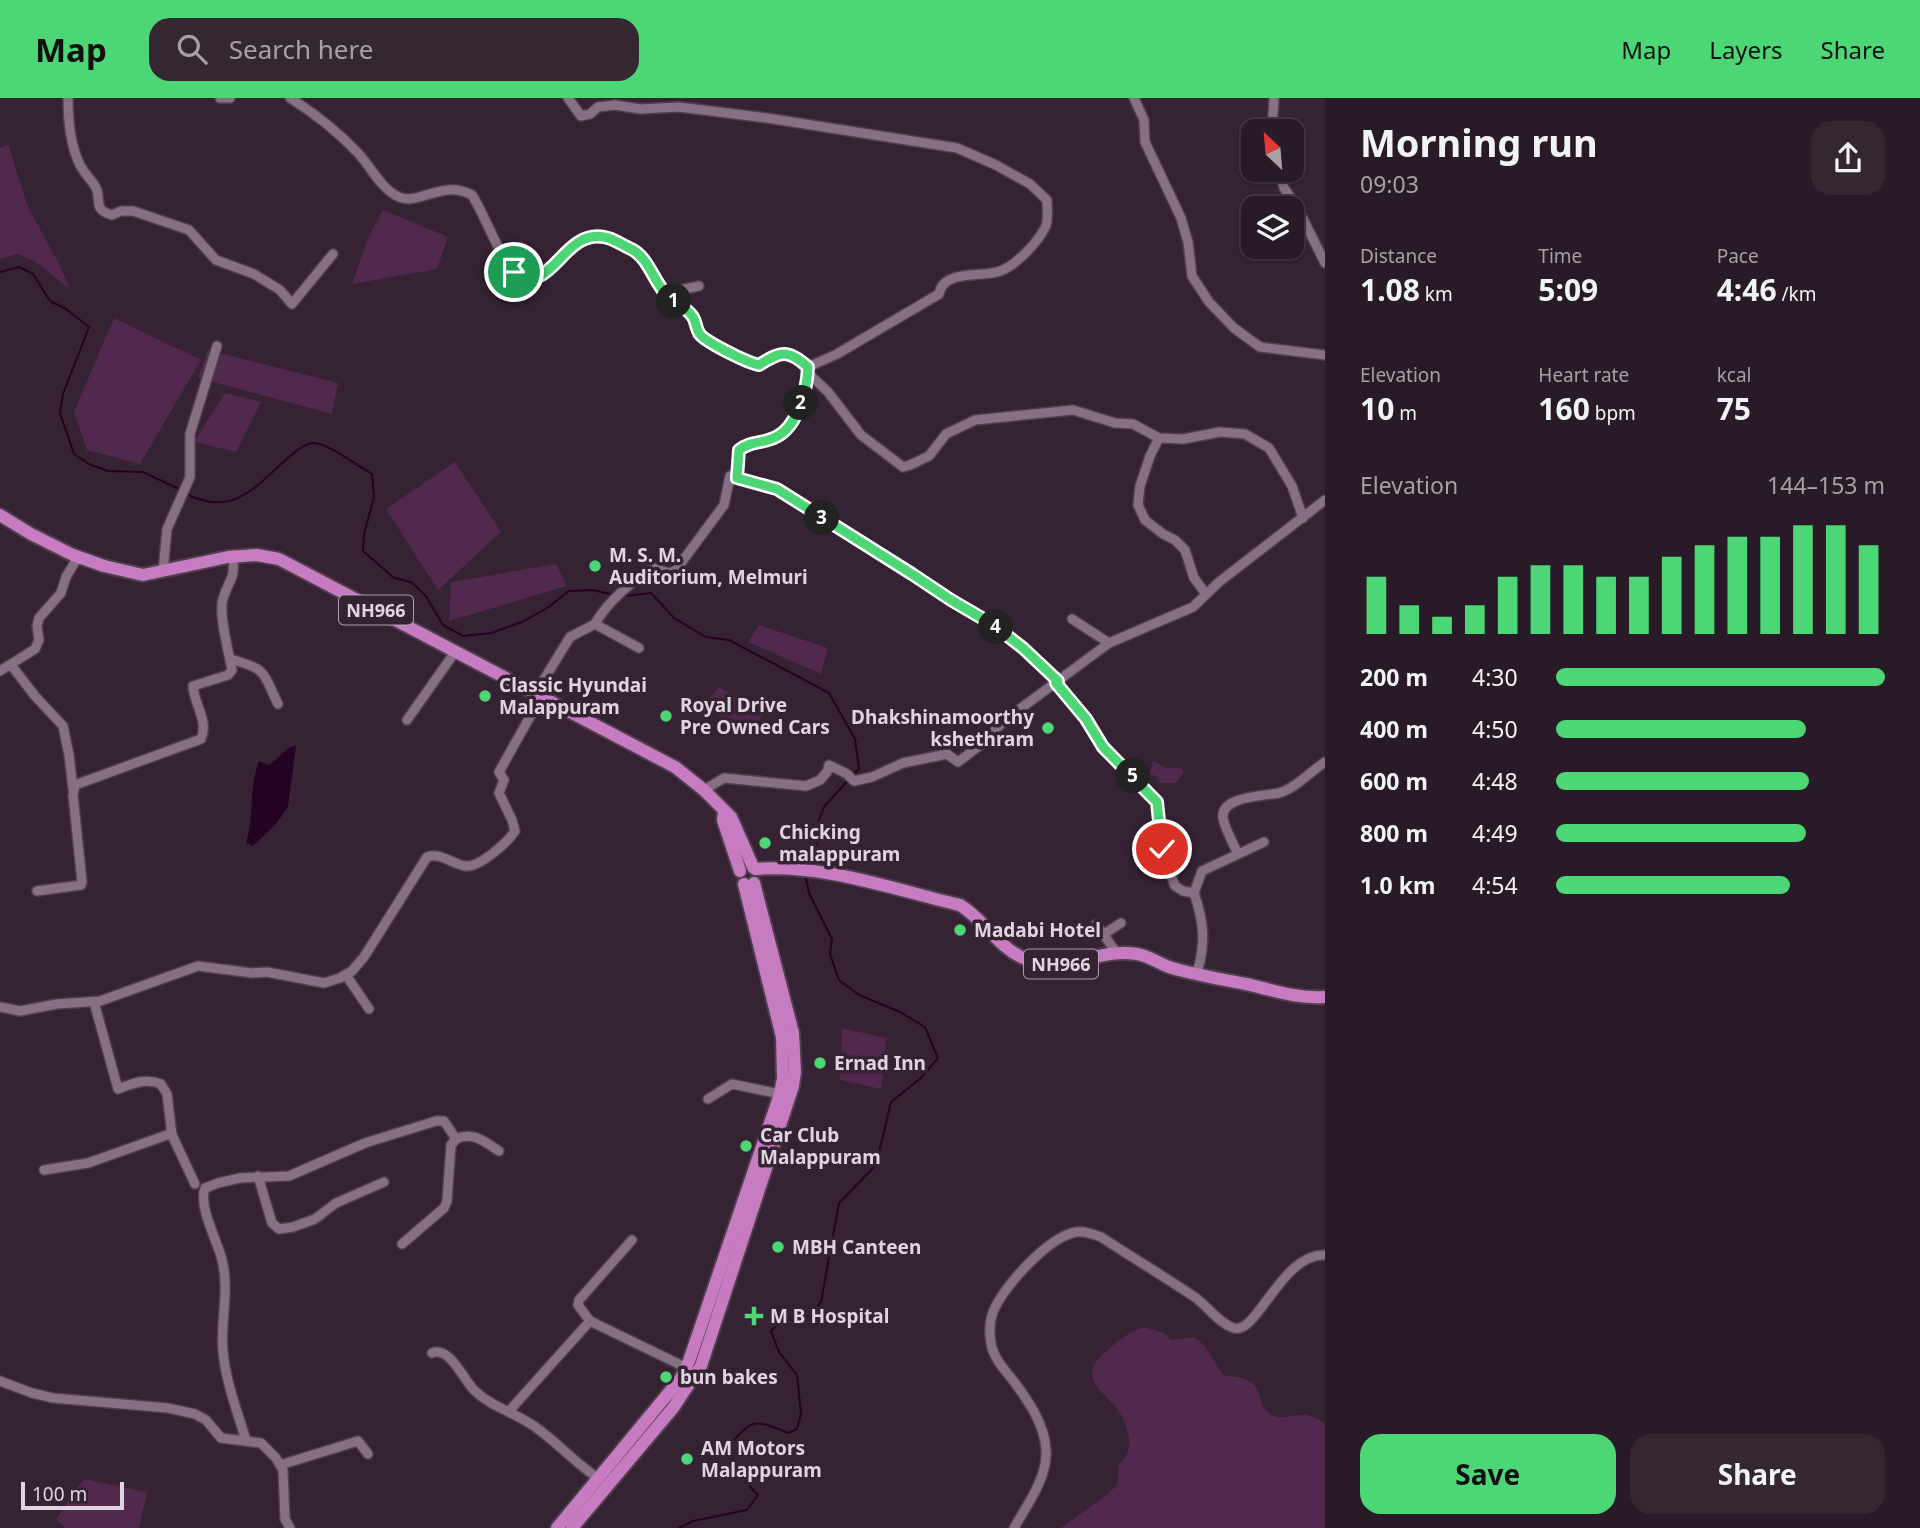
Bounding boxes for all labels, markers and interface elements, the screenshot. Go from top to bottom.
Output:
search box [149,18,639,81]
text: Map [35,27,107,72]
icon: search [173,30,211,68]
text: Search here [229,31,373,67]
text: Map [1621,33,1671,66]
text: Layers [1709,33,1783,66]
text: Share [1821,33,1885,66]
text: Morning run [1360,116,1598,168]
north arrow [1241,119,1304,182]
map controls [1241,119,1304,259]
button: share [1811,121,1885,195]
text: 09:03 [1360,168,1419,200]
button: layers [1241,196,1304,259]
pin [484,242,544,302]
text: Distance [1360,243,1437,269]
text: Time [1538,243,1582,269]
text: Pace [1717,243,1759,269]
icon: arrive [495,253,533,291]
text: 1.08 [1360,269,1420,310]
text: 5:09 [1538,269,1598,310]
text: 4:46 [1717,269,1777,310]
text: km [1420,281,1453,307]
text: /km [1777,281,1817,307]
pin: 1 [656,284,692,318]
text: 1 [668,287,679,313]
text: Elevation [1360,362,1441,388]
text: Heart rate [1538,362,1629,388]
text: kcal [1717,362,1751,388]
pin: 2 [784,386,818,420]
text: 10 [1360,388,1394,429]
text: 160 [1538,388,1590,429]
text: 75 [1717,388,1751,429]
text: 2 [795,389,806,415]
text: m [1394,400,1417,426]
text: bpm [1590,400,1636,426]
text: Elevation [1360,469,1458,501]
text: 144–153 m [1767,469,1885,501]
pin: 3 [804,500,840,536]
text: 3 [816,504,827,530]
place label: M. S. M. Auditorium, Melmuri [609,542,808,590]
marker: M. S. M. Auditorium, Melmuri [587,558,603,574]
road number: NH966 [339,596,413,624]
pin: 4 [978,610,1014,644]
text: 4 [990,613,1001,639]
text: 200 m [1360,661,1428,693]
text: 4:30 [1472,661,1518,693]
place label: Classic Hyundai Malappuram [499,672,647,720]
marker: Classic Hyundai Malappuram [477,688,493,704]
place label: Royal Drive Pre Owned Cars [680,692,830,740]
place label: Dhakshinamoorthy kshethram [851,704,1034,752]
marker: Royal Drive Pre Owned Cars [658,708,674,724]
text: 400 m [1360,713,1428,745]
text: 4:50 [1472,713,1518,745]
marker: Dhakshinamoorthy kshethram [1040,720,1056,736]
pin: 5 [1116,758,1150,794]
text: 5 [1127,762,1138,788]
text: 600 m [1360,765,1428,797]
text: 4:48 [1472,765,1518,797]
text: 800 m [1360,817,1428,849]
text: 4:49 [1472,817,1518,849]
place label: Chicking malappuram [779,819,900,867]
pin [1132,819,1192,879]
icon: check [1143,830,1181,868]
marker: Chicking malappuram [757,835,773,851]
text: 1.0 km [1360,869,1435,901]
text: 4:54 [1472,869,1518,901]
place label: Madabi Hotel [974,917,1101,943]
marker: Madabi Hotel [952,922,968,938]
road number: NH966 [1024,950,1098,978]
place label: Ernad Inn [834,1050,926,1076]
marker: Ernad Inn [812,1055,828,1071]
place label: Car Club Malappuram [760,1122,881,1170]
marker: Car Club Malappuram [738,1138,754,1154]
place label: MBH Canteen [792,1234,921,1260]
marker: MBH Canteen [770,1239,786,1255]
place label: M B Hospital [770,1303,889,1329]
marker: M B Hospital [744,1306,764,1326]
place label: bun bakes [680,1364,778,1390]
marker: bun bakes [658,1369,674,1385]
button: Save [1360,1434,1616,1514]
button: Share [1630,1434,1885,1514]
place label: AM Motors Malappuram [701,1435,822,1483]
marker: AM Motors Malappuram [679,1451,695,1467]
scale bar [21,1479,124,1511]
text: 100 m [32,1481,87,1507]

